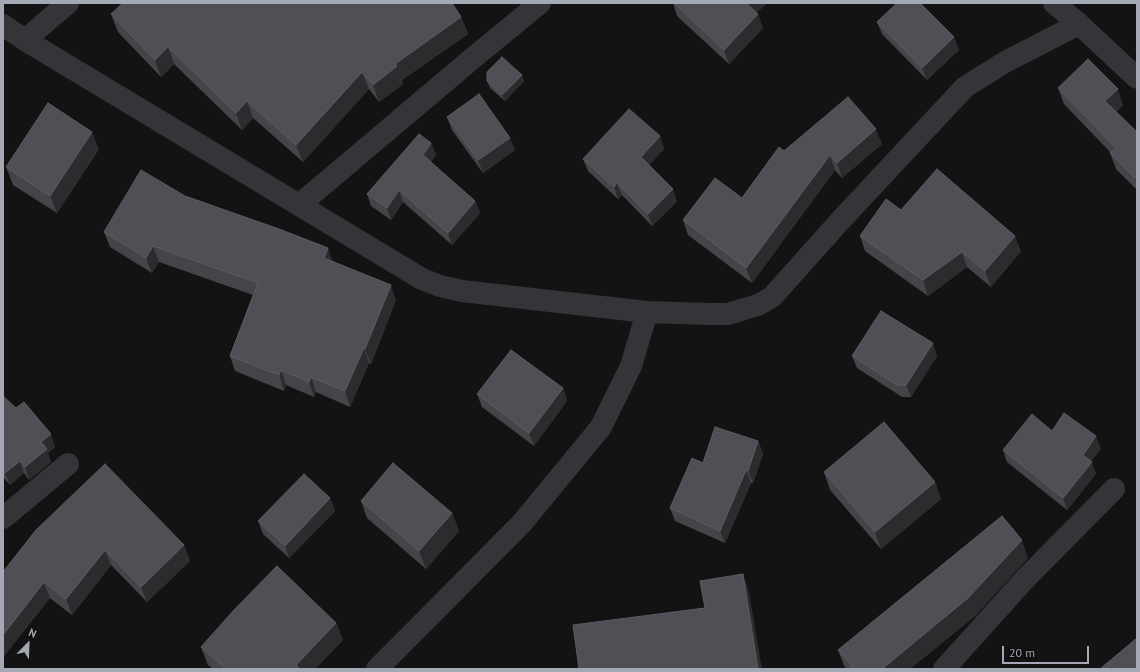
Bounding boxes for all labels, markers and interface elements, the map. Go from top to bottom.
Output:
north arrow [8,624,48,664]
text: N [27,625,39,641]
scale bar [1004,638,1091,664]
text: 20 m [1009,645,1035,660]

